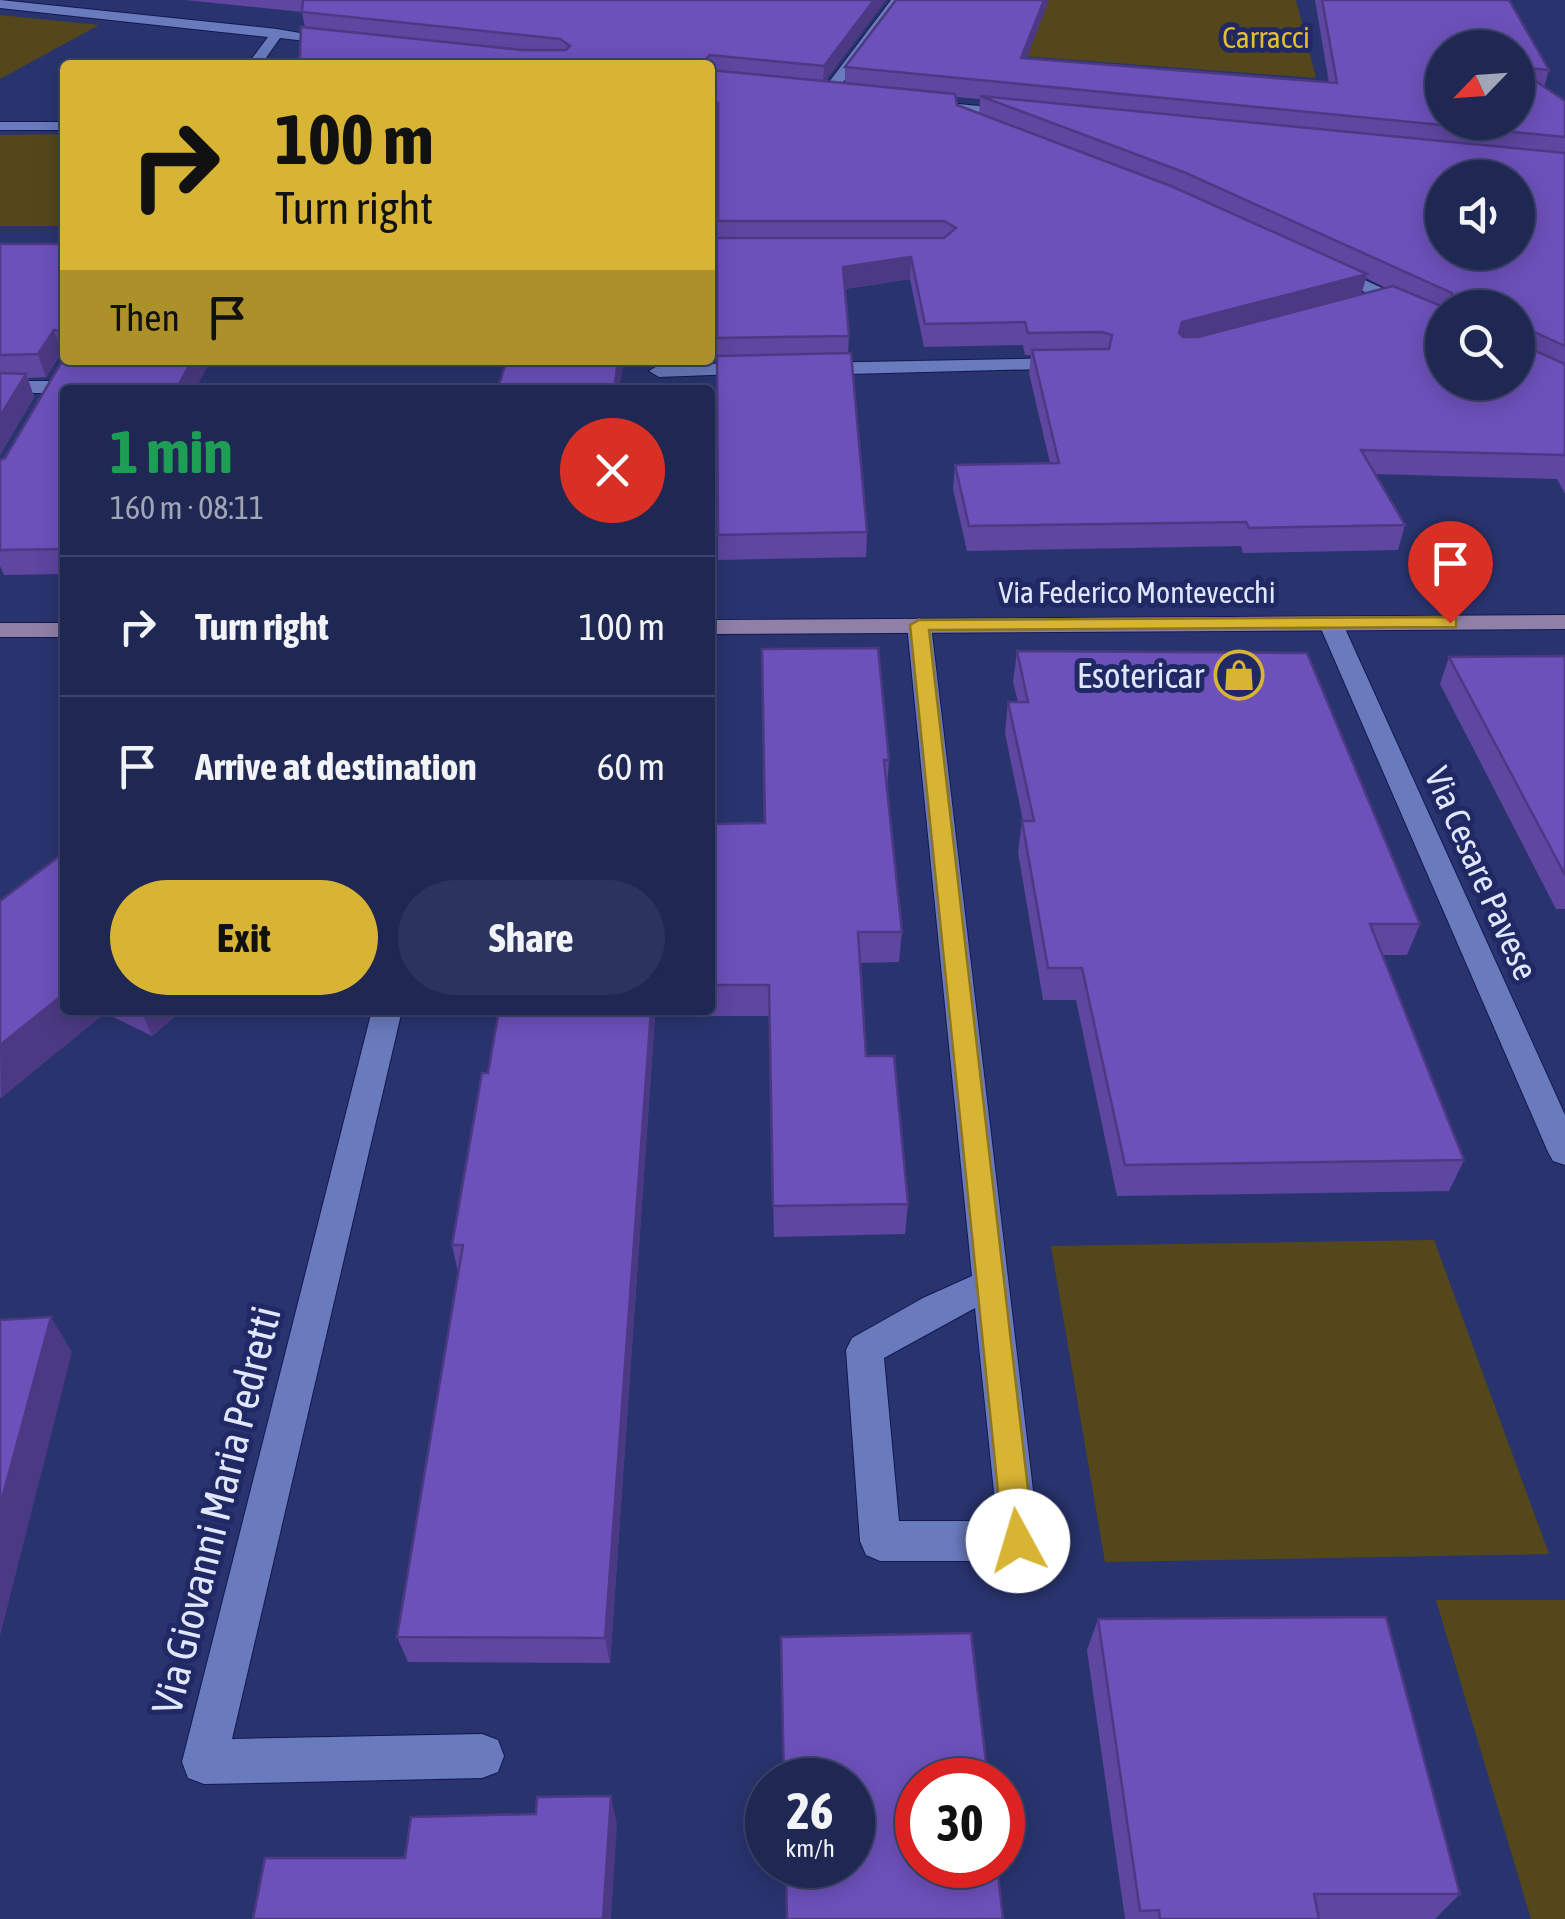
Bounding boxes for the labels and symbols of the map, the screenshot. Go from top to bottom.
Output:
park label: Carracci [1222,20,1310,54]
north arrow [1425,30,1535,140]
pin [1408,521,1493,624]
street label: Via Federico Montevecchi [998,575,1276,609]
shop icon: Esotericar [1213,649,1265,701]
place label: Esotericar [1077,655,1205,695]
street label: Via Cesare Pavese [1417,760,1547,986]
street label: Via Giovanni Maria Pedretti [142,1301,290,1719]
position arrow [966,1489,1070,1593]
speed limit sign: 30 [895,1758,1025,1888]

